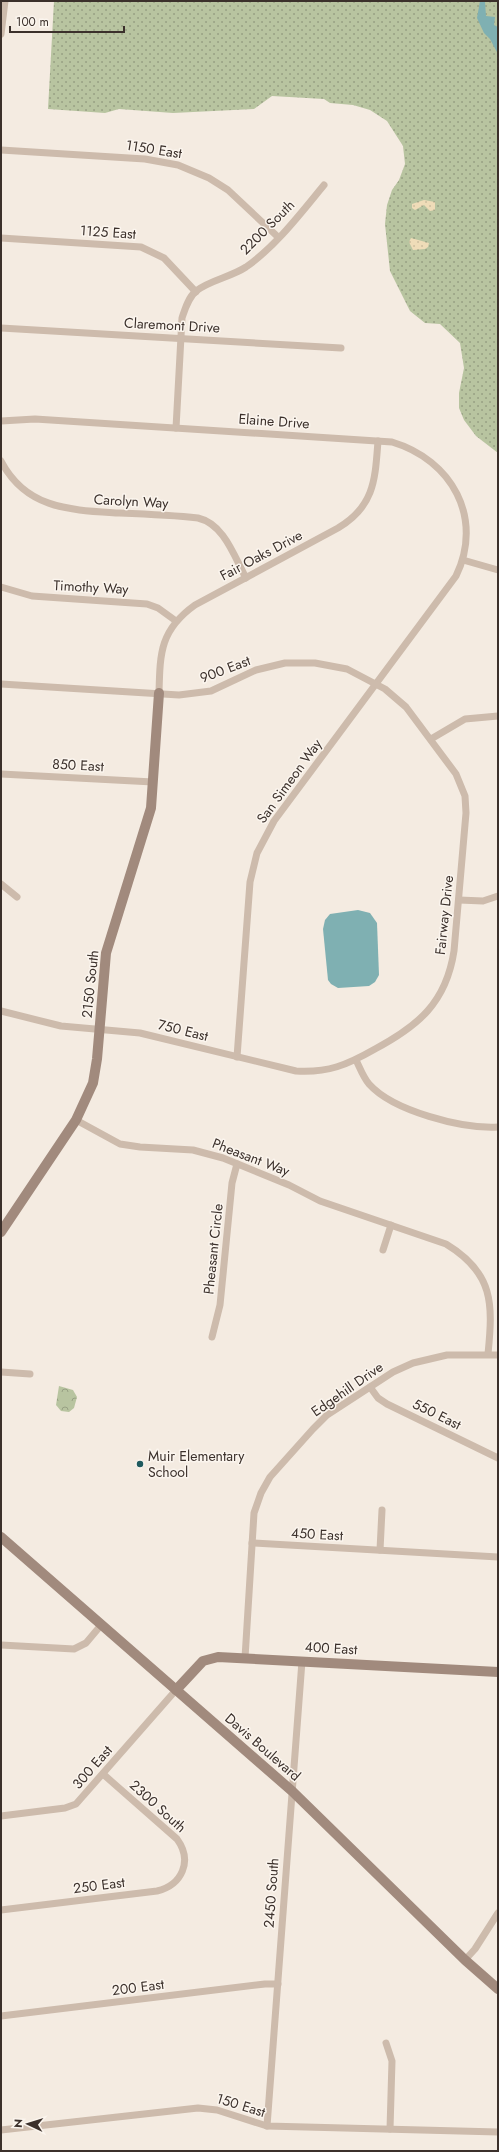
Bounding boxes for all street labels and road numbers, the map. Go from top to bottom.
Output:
street label: 1150 East [125,135,184,163]
street label: 2200 South [235,195,299,259]
street label: 1125 East [79,220,137,244]
street label: Claremont Drive [124,313,220,337]
street label: Elaine Drive [238,409,310,433]
street label: Carolyn Way [93,489,170,513]
street label: Fair Oaks Drive [216,525,306,585]
street label: Timothy Way [53,575,130,599]
street label: 900 East [197,650,254,688]
street label: San Simeon Way [252,734,327,827]
street label: 850 East [52,754,105,776]
street label: Fairway Drive [430,874,458,956]
street label: 2150 South [76,949,104,1019]
street label: 750 East [156,1014,211,1046]
street label: Pheasant Way [209,1133,293,1181]
street label: Pheasant Circle [198,1203,228,1295]
street label: Edgehill Drive [307,1357,387,1421]
street label: 550 East [409,1394,465,1435]
street label: 450 East [290,1523,344,1545]
street label: 400 East [304,1637,358,1659]
street label: Davis Boulevard [221,1708,305,1786]
street label: 300 East [67,1740,117,1793]
street label: 2300 South [125,1775,191,1837]
street label: 2450 South [259,1857,283,1929]
street label: 250 East [72,1872,127,1898]
street label: 200 East [111,1974,166,2000]
street label: 150 East [214,2088,269,2122]

